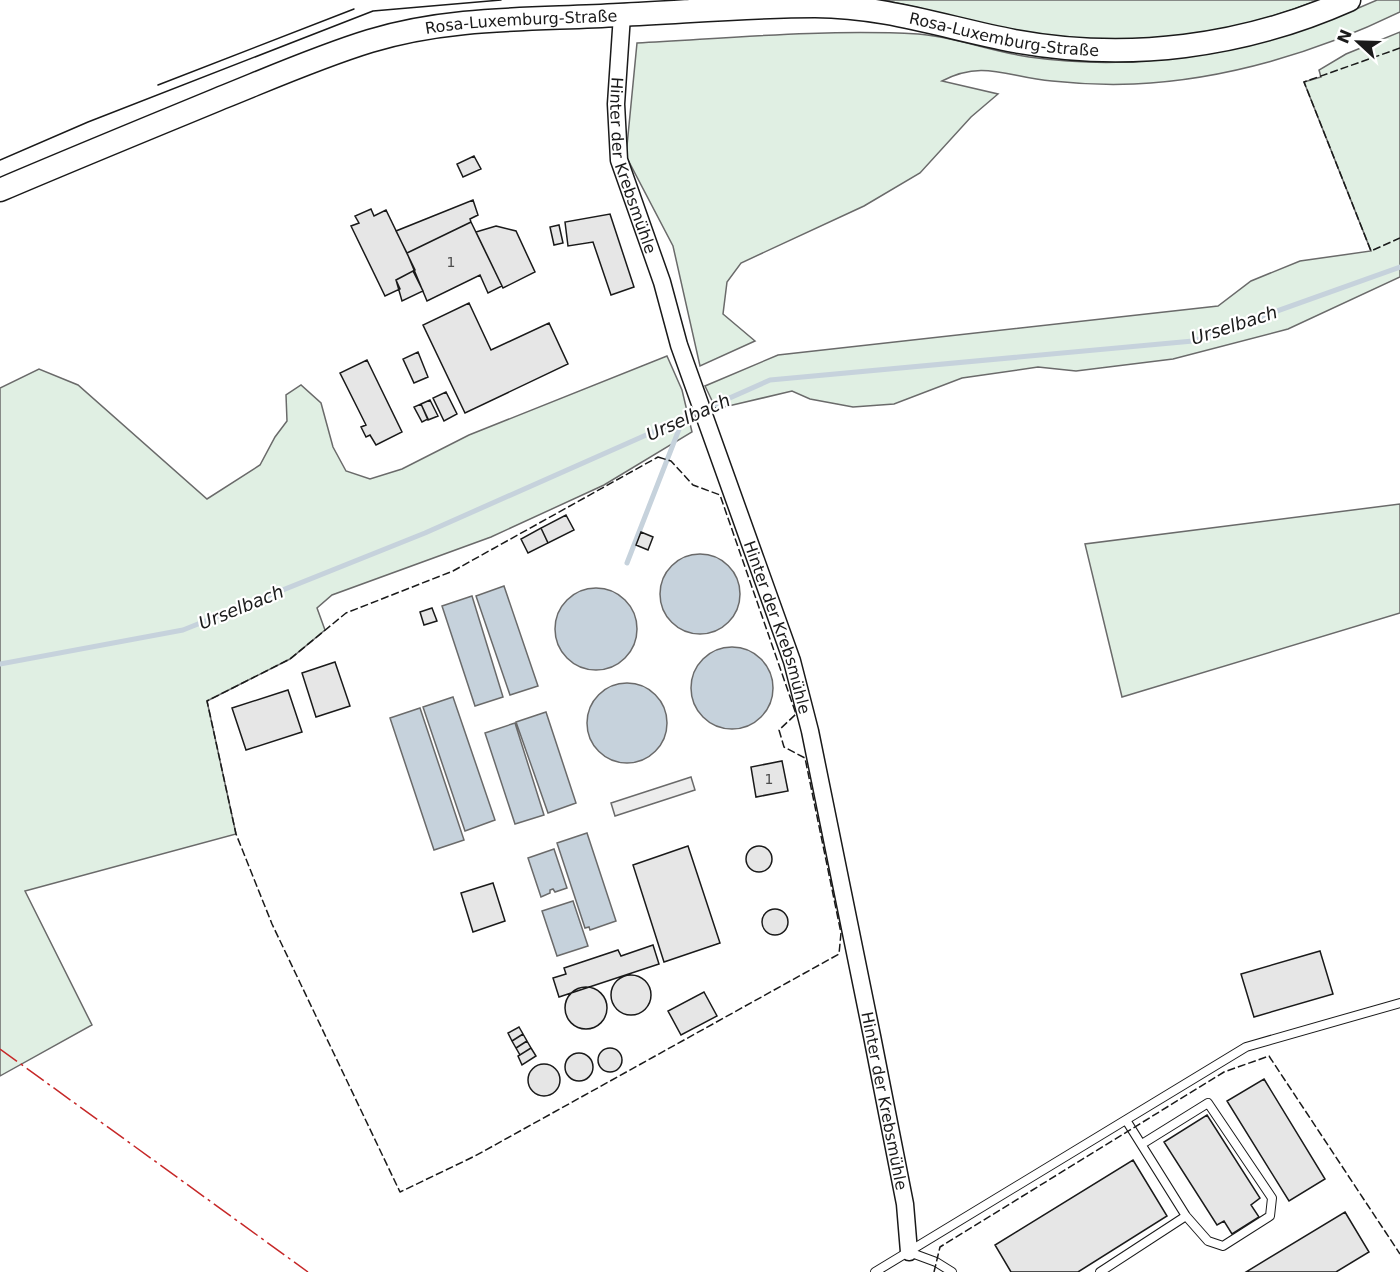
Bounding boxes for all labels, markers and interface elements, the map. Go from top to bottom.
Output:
street label: Rosa-Luxemburg-Straße [424,6,618,37]
street label: Rosa-Luxemburg-Straße [908,8,1099,60]
north arrow [1328,12,1388,72]
text: N [1333,27,1356,46]
street label: Hinter der Krebsmühle [607,77,661,256]
house number: 1 [447,254,455,270]
water label: Urselbach [1188,301,1280,349]
water label: Urselbach [643,389,733,445]
street label: Hinter der Krebsmühle [740,538,815,716]
water label: Urselbach [195,580,287,634]
house number: 1 [765,771,773,787]
street label: Hinter der Krebsmühle [858,1010,912,1192]

